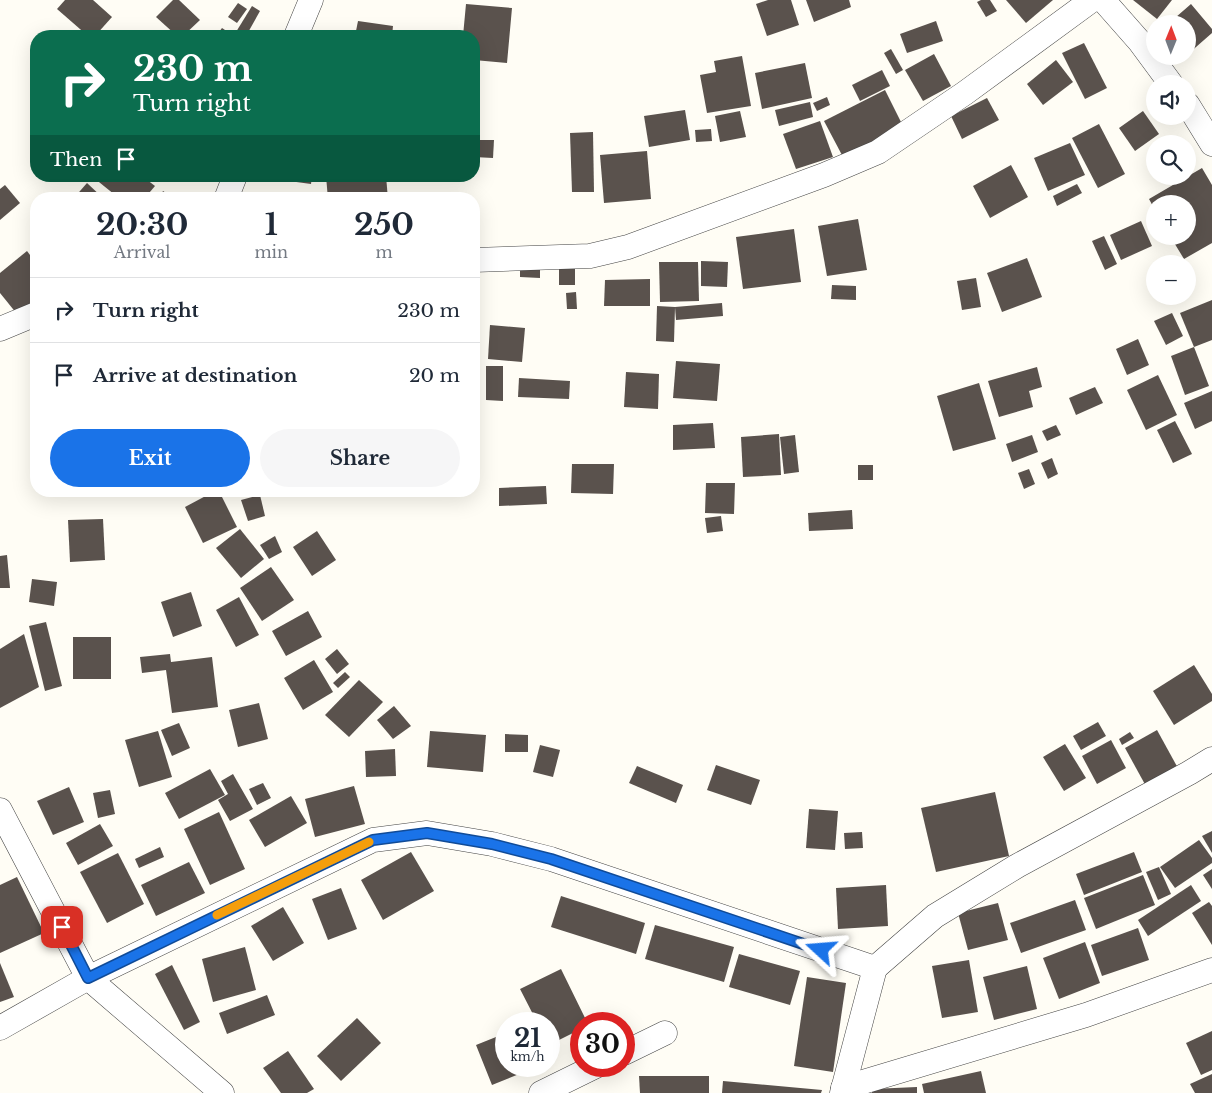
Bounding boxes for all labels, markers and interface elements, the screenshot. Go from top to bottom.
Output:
north arrow [1146,15,1196,65]
map controls [1146,15,1196,305]
text: 230 m [133,47,253,90]
icon: right [50,50,115,115]
button: sound [1146,75,1196,125]
text: Turn right [133,90,251,117]
button: search [1146,135,1196,185]
icon: arrive [112,145,140,173]
text: Then [50,148,102,171]
button: + [1146,195,1196,245]
text: 20:30 [96,206,188,243]
text: 1 [265,206,278,243]
text: 250 [354,206,414,243]
text: Arrival [114,242,171,262]
text: min [254,242,288,262]
text: m [375,242,393,262]
button: − [1146,255,1196,305]
icon: right [50,296,78,324]
text: Turn right [93,299,199,322]
text: 230 m [397,299,460,322]
icon: arrive [50,361,78,389]
text: Arrive at destination [93,364,297,387]
text: 20 m [409,364,460,387]
button: Exit [50,429,250,487]
button: Share [260,429,460,487]
pin [41,906,83,948]
icon: arrive [48,913,76,941]
position arrow [794,923,846,975]
speed limit sign: 30 [570,1012,635,1077]
text: 21 [514,1023,541,1054]
text: km/h [510,1049,545,1064]

